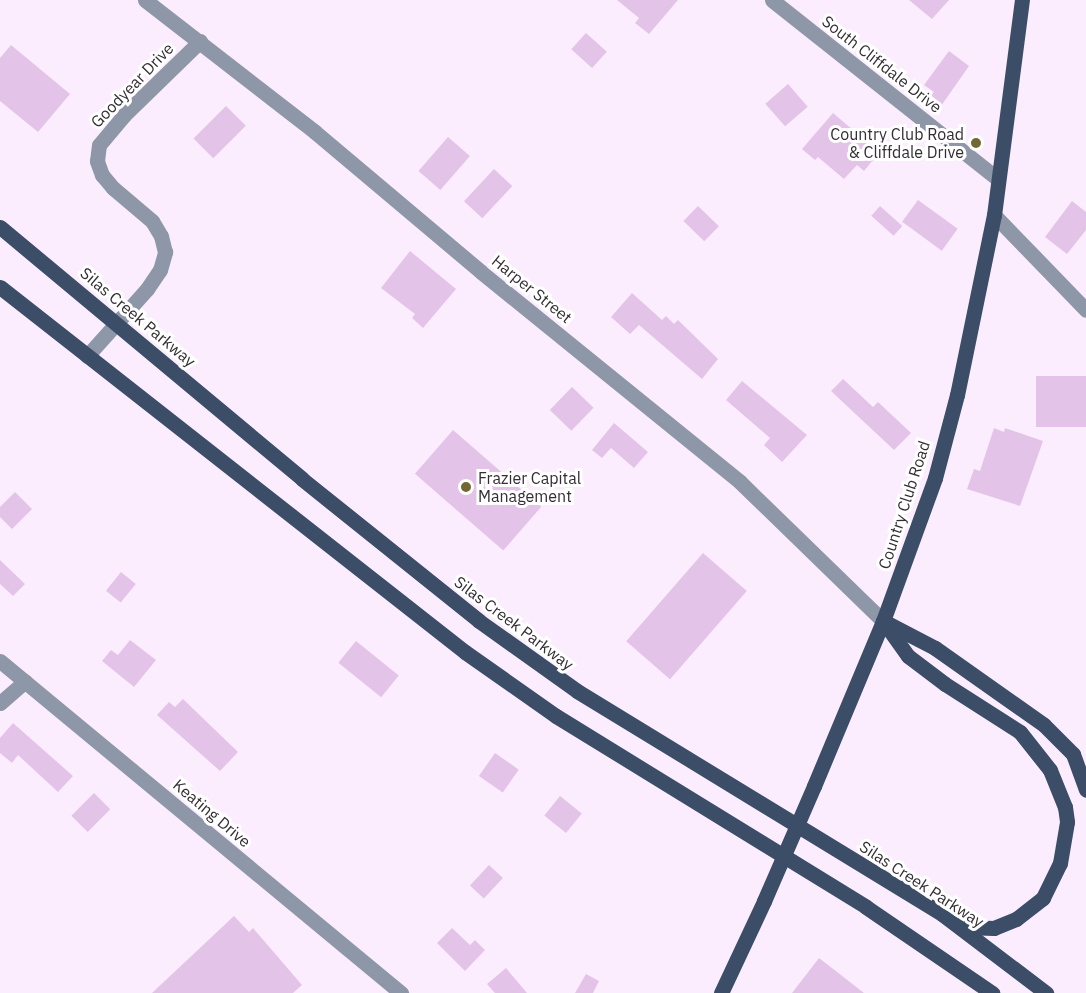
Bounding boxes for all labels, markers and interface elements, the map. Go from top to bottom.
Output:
street label: South Cliffdale Drive [818,11,946,117]
street label: Goodyear Drive [87,39,177,131]
place label: Country Club Road & Cliffdale Drive [830,124,964,162]
marker: Country Club Road & Cliffdale Drive [969,136,983,150]
street label: Harper Street [488,251,576,327]
street label: Silas Creek Parkway [77,263,199,371]
street label: Country Club Road [874,438,934,572]
place label: Frazier Capital Management [478,468,581,506]
marker: Frazier Capital Management [459,480,473,494]
street label: Silas Creek Parkway [451,572,577,674]
street label: Keating Drive [169,775,255,851]
street label: Silas Creek Parkway [856,837,988,931]

